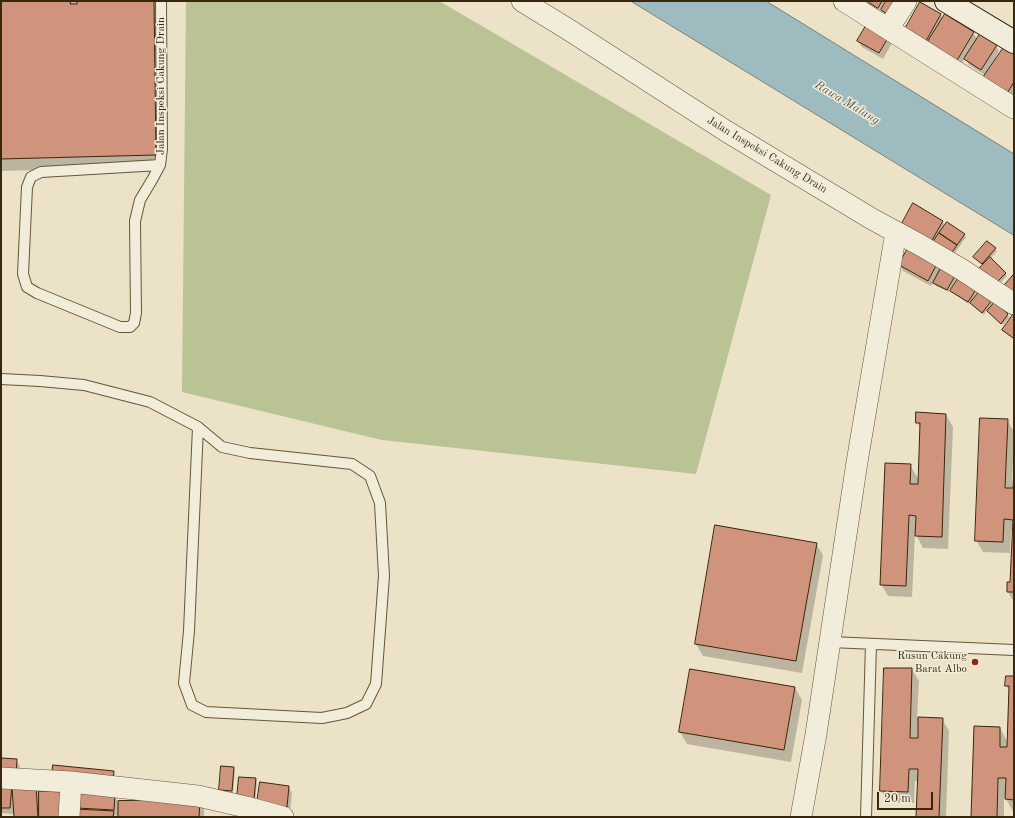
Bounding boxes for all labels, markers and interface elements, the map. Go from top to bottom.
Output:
street label: Jalan Inspeksi Cakung Drain [154,17,168,155]
water label: Rawa Malang [812,78,882,128]
street label: Jalan Inspeksi Cakung Drain [704,114,830,196]
place label: Rusun Cakung Barat Albo [897,649,967,675]
marker: Rusun Cakung Barat Albo [970,657,980,667]
scale bar [879,784,935,810]
text: 20 m [884,793,911,805]

